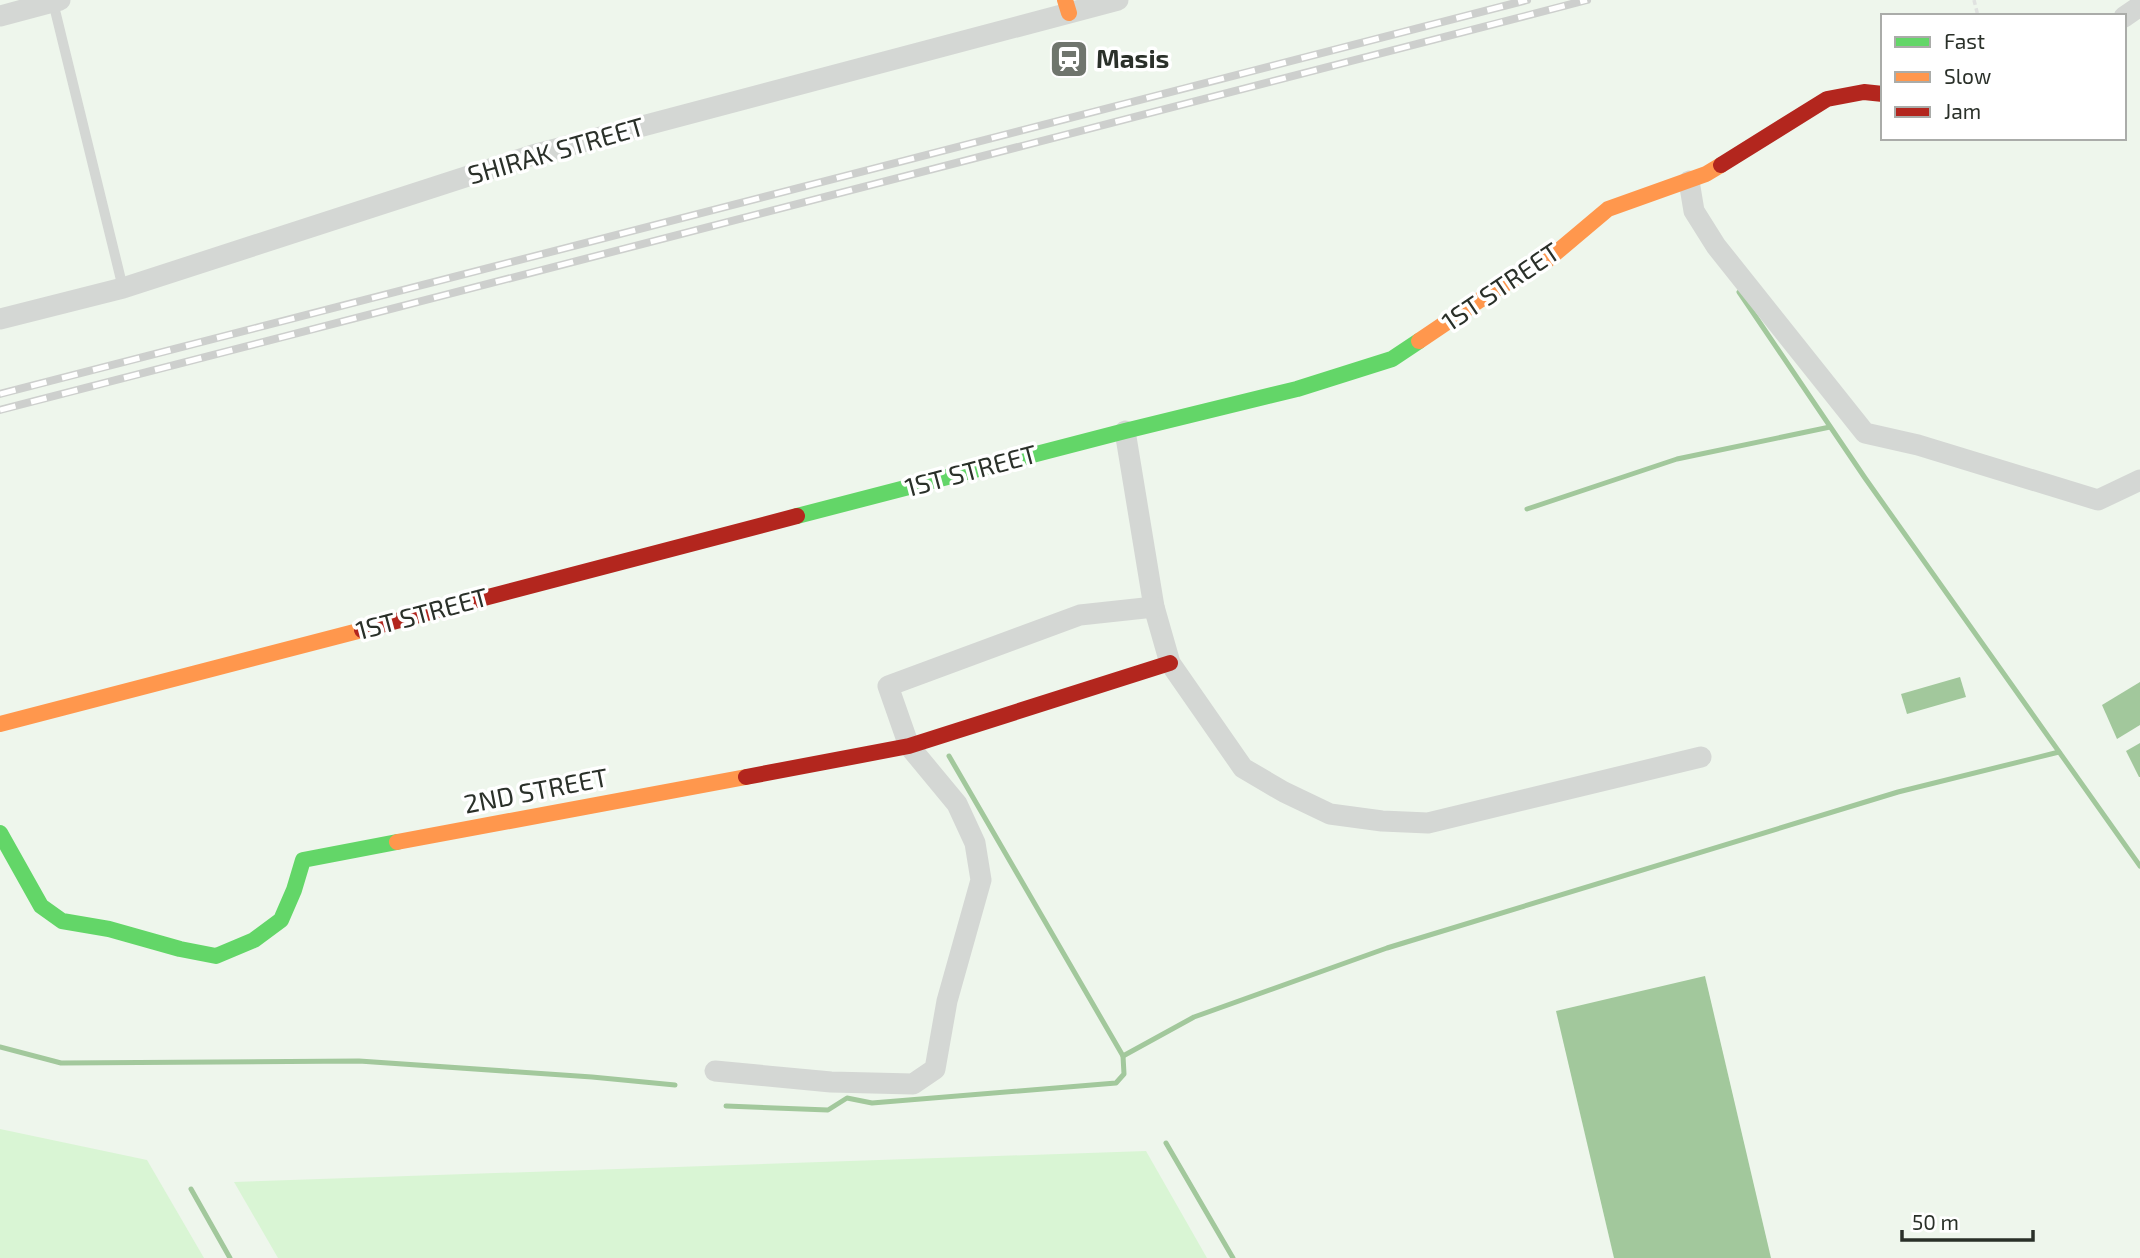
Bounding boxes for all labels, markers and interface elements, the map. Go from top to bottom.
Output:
legend [1881,14,2126,140]
text: Fast [1944,28,1985,53]
station icon: Masis [1048,38,1090,80]
place label: Masis [1096,42,1169,73]
text: Slow [1944,63,1991,88]
text: Jam [1944,98,1981,123]
street label: SHIRAK STREET [464,110,647,190]
street label: 1ST STREET [1435,235,1565,336]
street label: 1ST STREET [901,437,1040,502]
street label: 1ST STREET [352,580,491,645]
street label: 2ND STREET [461,760,610,819]
scale bar [1902,1198,2033,1242]
text: 50 m [1912,1209,1959,1234]

